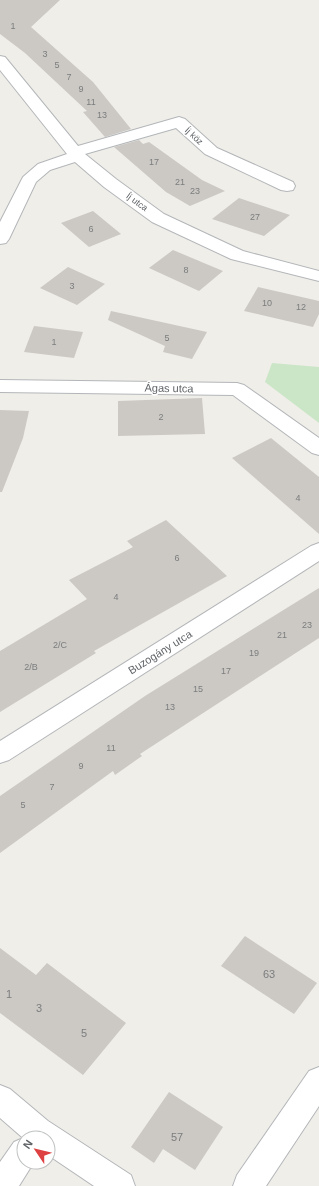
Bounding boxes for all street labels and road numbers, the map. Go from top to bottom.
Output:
street label: Íj köz [183,125,205,147]
street label: Íj utca [124,191,150,213]
street label: Ágas utca [144,382,194,394]
street label: Buzogány utca [126,627,195,676]

